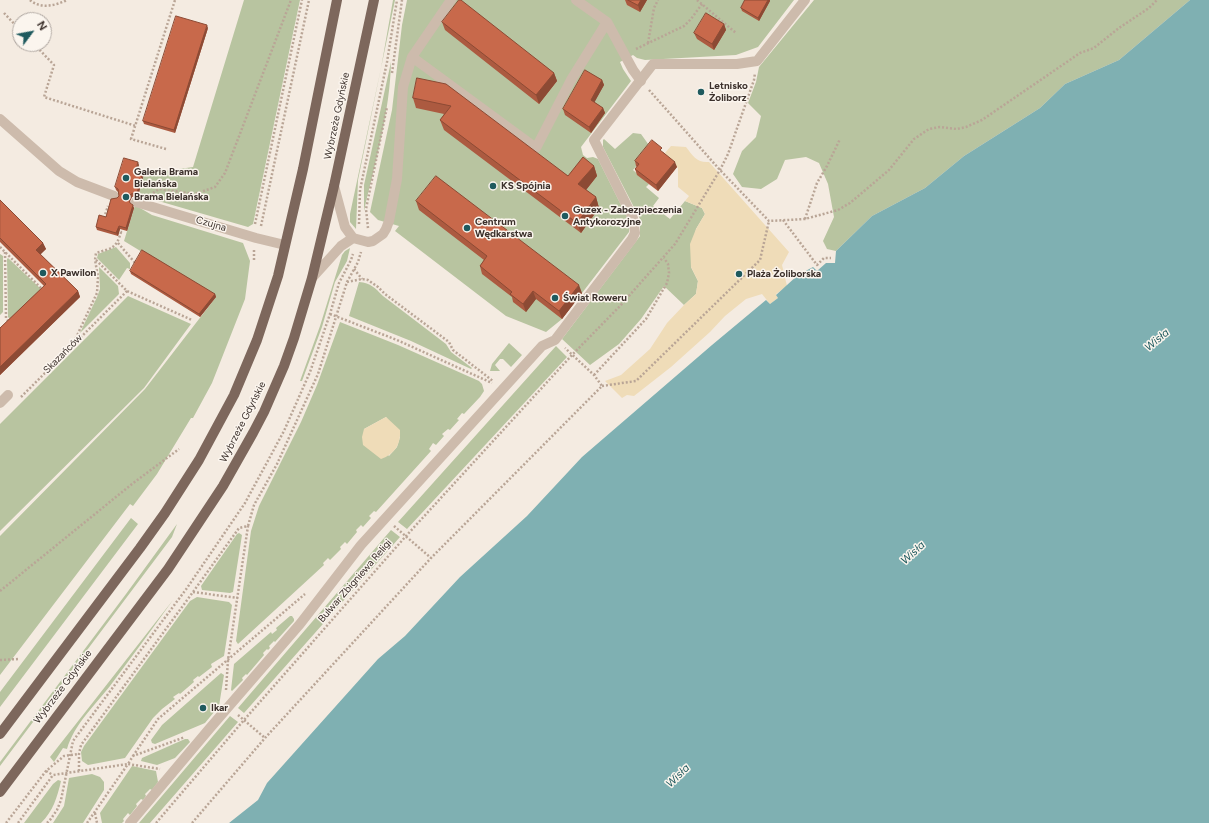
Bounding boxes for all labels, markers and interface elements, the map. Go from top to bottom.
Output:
north arrow [12,12,52,52]
text: N [34,19,50,33]
street label: Wybrzeże Gdyńskie [322,71,352,161]
place label: Letnisko Żoliborz [709,80,748,104]
marker: Letnisko Żoliborz [696,87,706,97]
place label: Galeria Brama Bielańska [134,166,198,190]
marker: Galeria Brama Bielańska [121,173,131,183]
place label: KS Spójnia [501,180,551,192]
marker: KS Spójnia [488,181,498,191]
place label: Brama Bielańska [134,191,209,203]
marker: Brama Bielańska [121,192,131,202]
place label: Guzex - Zabezpieczenia Antykorozyjne [573,204,682,228]
marker: Guzex - Zabezpieczenia Antykorozyjne [560,211,570,221]
street label: Czujna [194,214,228,234]
place label: Centrum Wędkarstwa [475,216,532,240]
marker: Centrum Wędkarstwa [462,223,472,233]
place label: X Pawilon [51,267,96,279]
marker: X Pawilon [38,268,48,278]
place label: Plaża Żoliborska [747,268,821,280]
marker: Plaża Żoliborska [734,269,744,279]
place label: Świat Roweru [563,292,627,304]
marker: Świat Roweru [550,293,560,303]
water label: Wisła [1142,326,1172,354]
street label: Skazańców [41,332,85,376]
street label: Wybrzeże Gdyńskie [217,380,269,464]
street label: Bulwar Zbigniewa Religi [316,537,394,625]
water label: Wisła [898,539,928,567]
street label: Wybrzeże Gdyńskie [31,648,95,726]
place label: Ikar [211,702,228,714]
marker: Ikar [198,703,208,713]
water label: Wisła [663,762,693,790]

